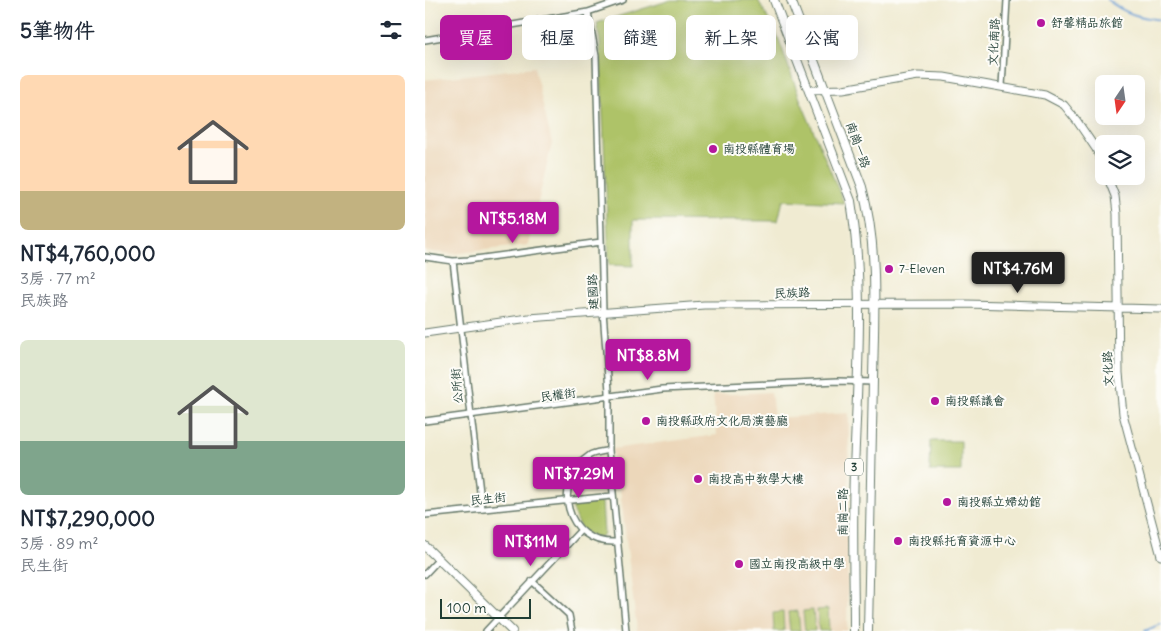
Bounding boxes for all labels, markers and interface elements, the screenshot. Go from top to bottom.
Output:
chip: 買屋 [440,15,512,60]
chip: 租屋 [522,15,594,60]
chip: 篩選 [604,15,676,60]
chip: 新上架 [686,15,776,60]
chip: 公寓 [786,15,858,60]
place label: 舒馨精品旅館 [1051,15,1123,30]
icon: filters [377,16,405,44]
text: 5筆物件 [20,17,95,44]
marker: 舒馨精品旅館 [1035,17,1047,29]
street label: 文化南路 [985,18,1002,66]
north arrow [1095,75,1145,125]
map controls [1095,75,1145,185]
icon: home [168,107,258,197]
street label: 南崗一路 [843,120,874,170]
button: layers [1095,135,1145,185]
place label: 南投縣體育場 [723,141,795,156]
marker: 南投縣體育場 [707,143,719,155]
pin: NT$5.18M [461,202,565,244]
text: NT$5.18M [479,208,547,228]
text: NT$4,760,000 [20,240,156,267]
pin: NT$4.76M [966,252,1070,294]
text: NT$4.76M [983,258,1053,278]
place label: 7-Eleven [899,261,945,276]
marker: 7-Eleven [883,263,895,275]
text: 3房 · 77 m² [20,268,96,288]
street label: 建國路 [584,274,601,310]
street label: 民族路 [774,284,810,301]
text: 民族路 [20,290,68,310]
pin: NT$8.8M [602,338,694,381]
text: NT$8.8M [616,345,680,365]
street label: 文化路 [1099,351,1116,387]
street label: 公所街 [447,367,466,405]
icon: home [168,372,258,462]
street label: 民權街 [539,385,577,404]
place label: 南投縣議會 [945,393,1005,408]
marker: 南投縣議會 [929,395,941,407]
place label: 南投縣政府文化局演藝廳 [656,413,788,428]
marker: 南投縣政府文化局演藝廳 [640,415,652,427]
pin: NT$7.29M [527,456,631,499]
road number: 3 [845,458,863,476]
text: NT$7.29M [544,463,614,483]
place label: 南投高中教學大樓 [708,471,804,486]
marker: 南投高中教學大樓 [692,473,704,485]
street label: 南崗二路 [835,488,850,536]
street label: 民生街 [469,489,507,508]
place label: 南投縣立婦幼館 [957,494,1041,509]
marker: 南投縣立婦幼館 [941,496,953,508]
text: NT$7,290,000 [20,505,155,532]
pin: NT$11M [490,524,572,567]
text: NT$11M [504,531,558,551]
text: 3房 · 89 m² [20,533,99,553]
place label: 南投縣托育資源中心 [908,533,1016,548]
marker: 南投縣托育資源中心 [892,535,904,547]
text: 民生街 [20,555,68,575]
place label: 國立南投高級中學 [749,556,845,571]
marker: 國立南投高級中學 [733,558,745,570]
scale bar [440,596,531,619]
text: 100 m [447,599,487,617]

